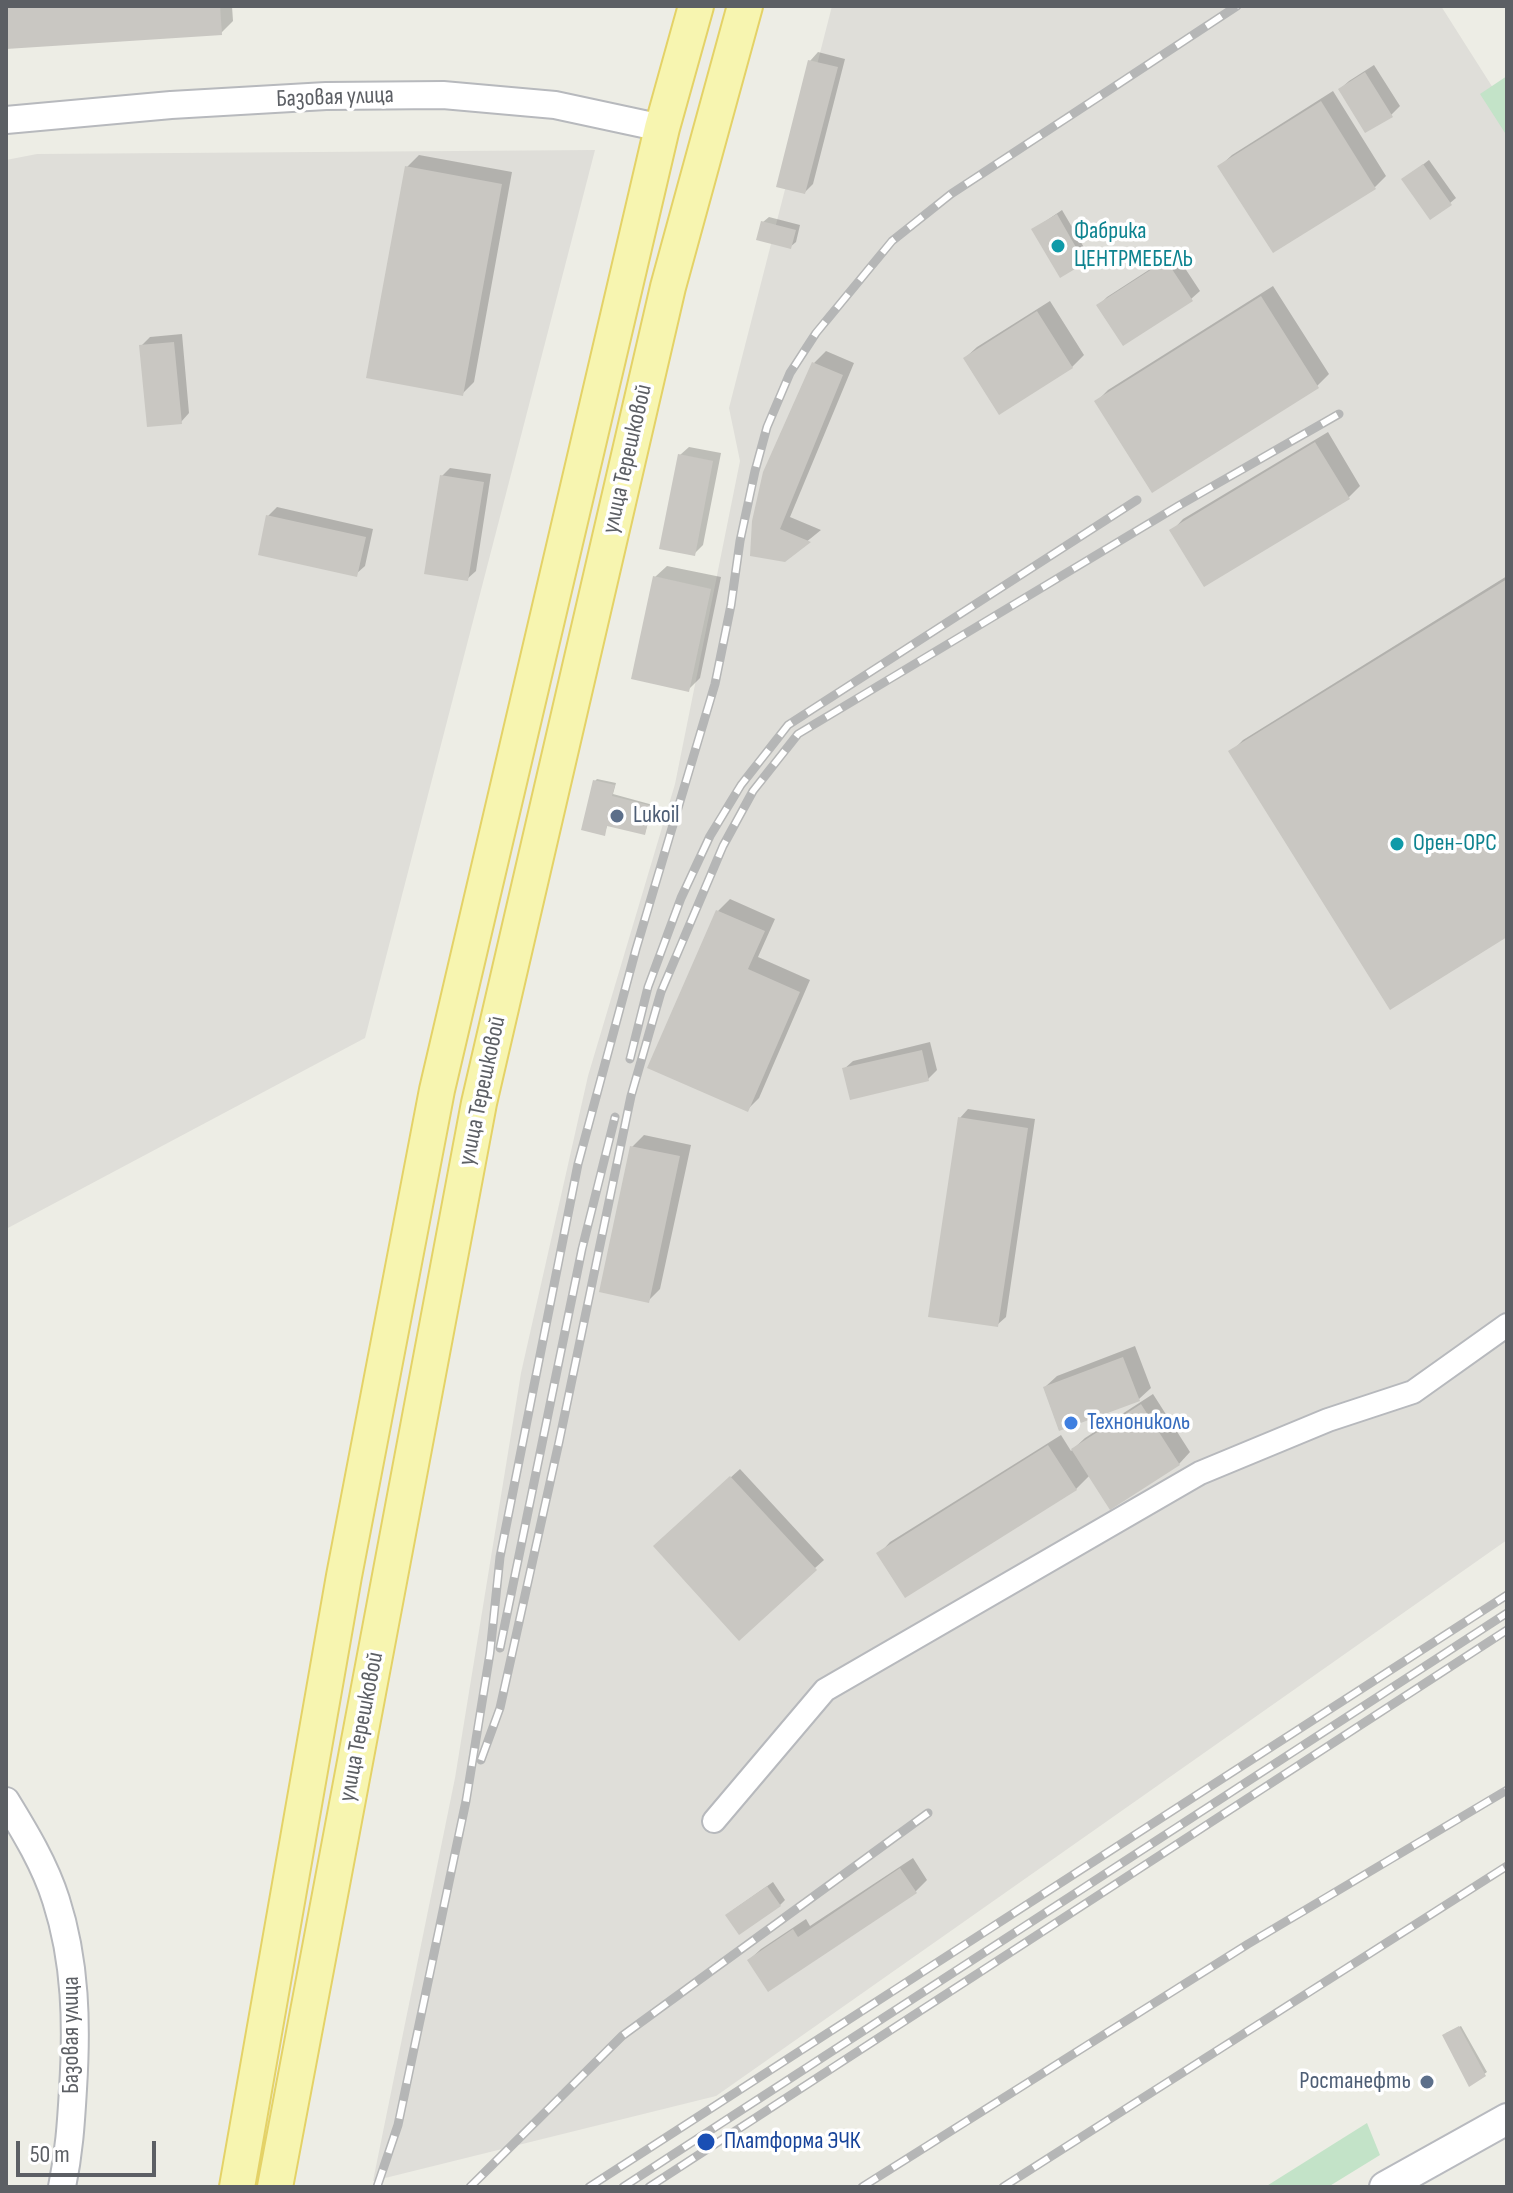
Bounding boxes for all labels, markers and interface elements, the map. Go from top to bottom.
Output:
street label: Базовая улица [276,82,394,114]
place label: Фабрика ЦЕНТРМЕБЕЛЬ [1074,218,1193,274]
marker: Фабрика ЦЕНТРМЕБЕЛЬ [1049,237,1067,255]
street label: улица Терешковой [597,382,659,536]
place label: Lukoil [633,802,680,830]
marker: Lukoil [608,807,626,825]
place label: Орен-ОРС [1413,830,1497,858]
marker: Орен-ОРС [1388,835,1406,853]
street label: улица Терешковой [453,1014,513,1168]
place label: Технониколь [1087,1409,1190,1437]
marker: Технониколь [1062,1414,1080,1432]
street label: улица Терешковой [333,1650,391,1804]
street label: Базовая улица [58,1976,86,2094]
place label: Ростанефть [1299,2068,1411,2096]
marker: Ростанефть [1418,2073,1436,2091]
scale bar [20,2125,160,2175]
place label: Платформа ЭЧК [724,2128,861,2156]
marker: Платформа ЭЧК [695,2131,717,2153]
text: 50 m [30,2140,70,2169]

